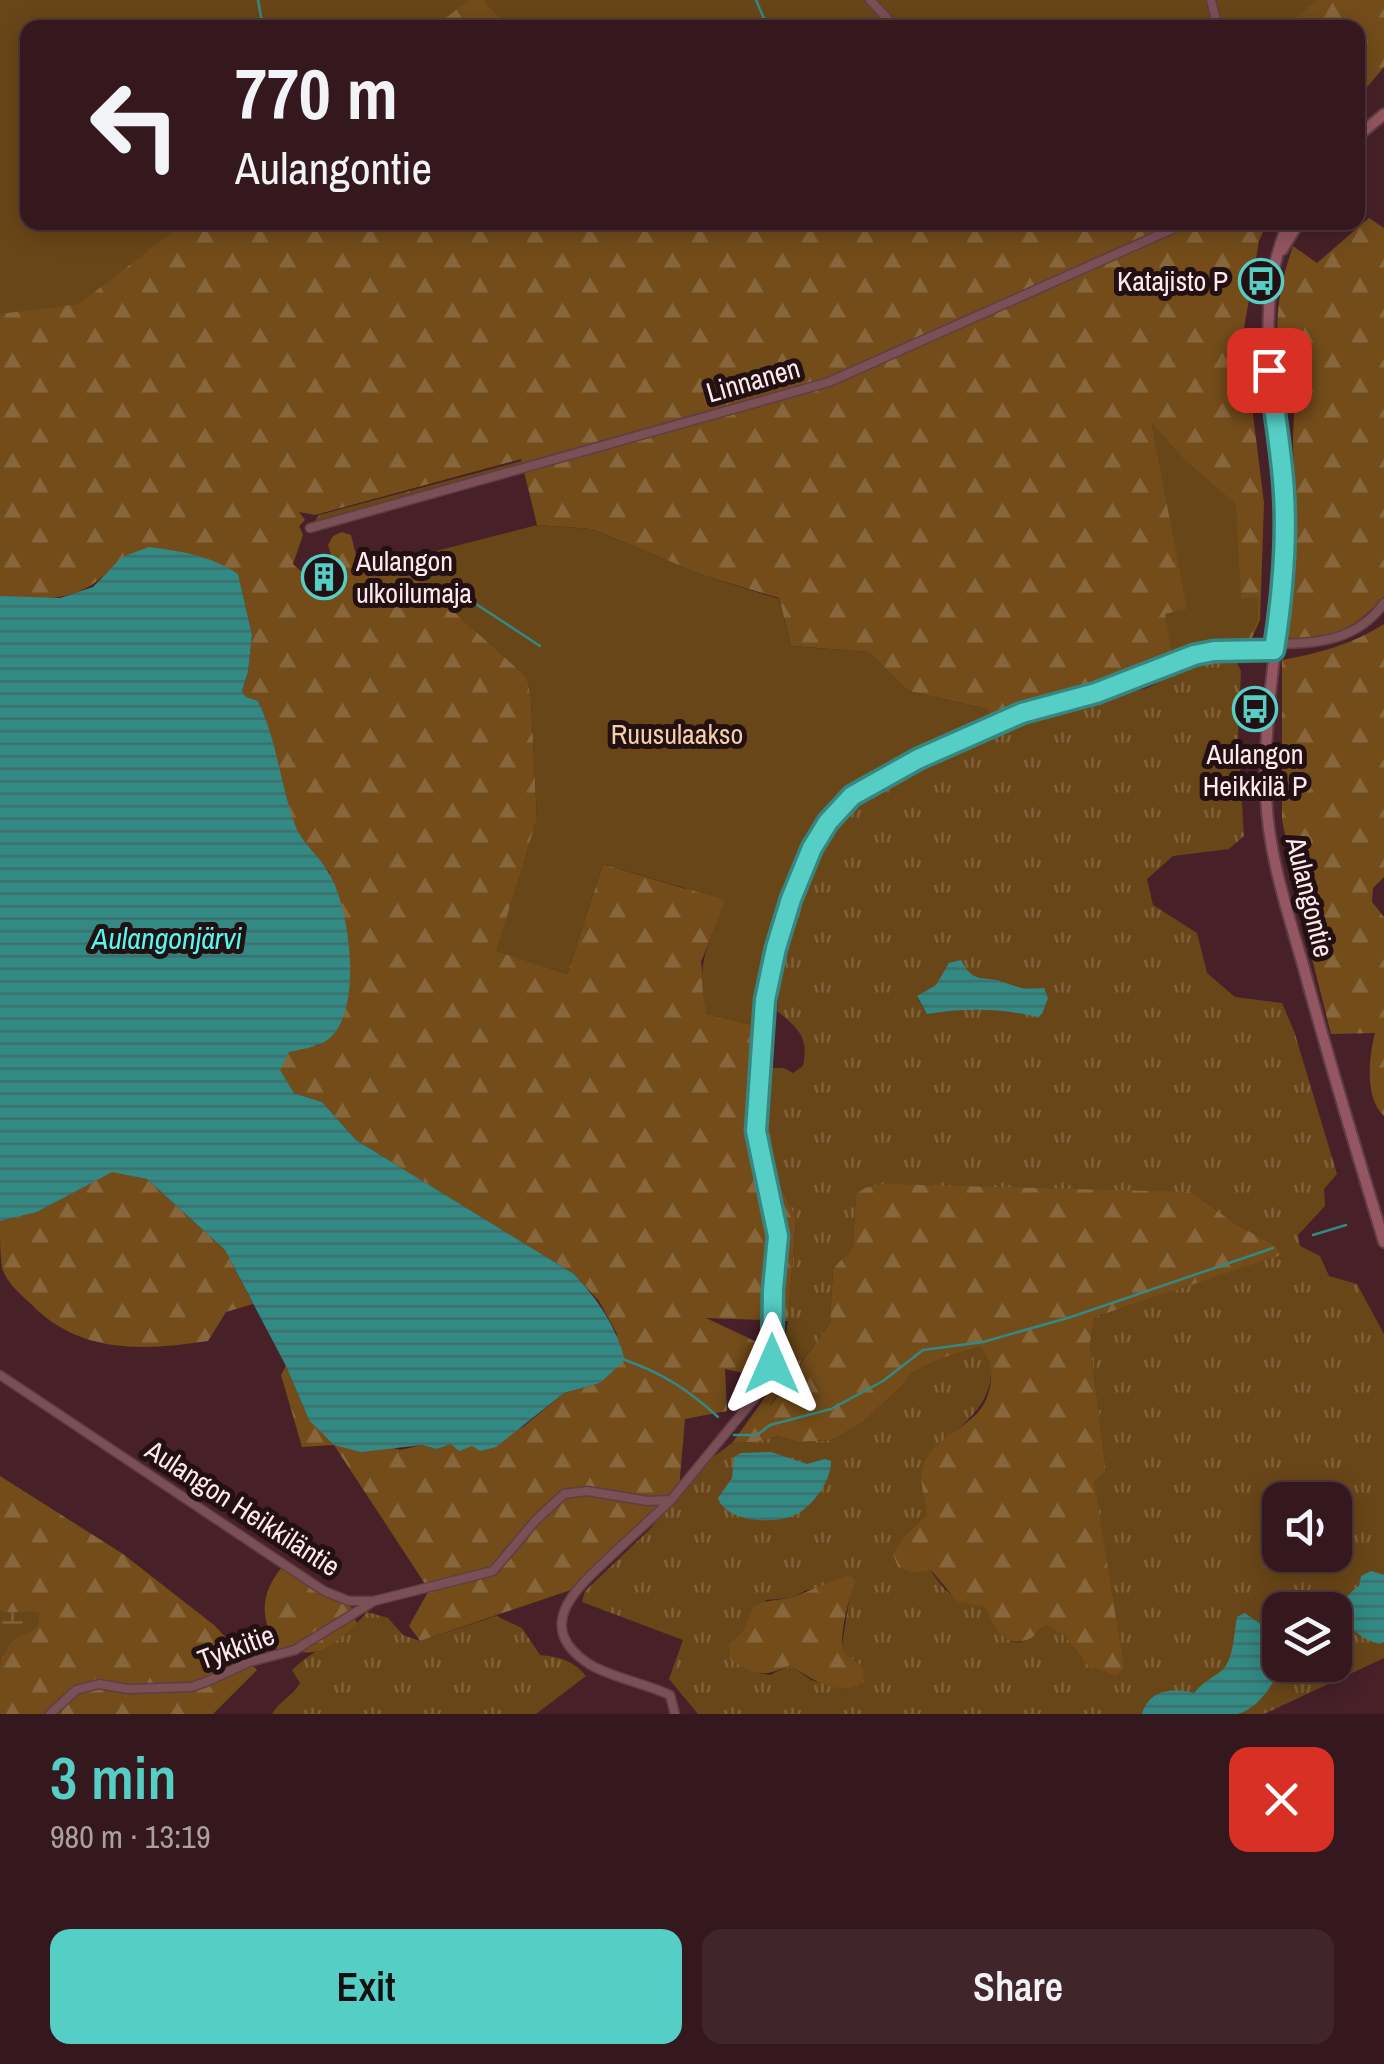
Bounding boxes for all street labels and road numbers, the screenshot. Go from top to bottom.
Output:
street label: Linnanen [702,349,804,411]
street label: Aulangontie [1276,832,1343,961]
street label: Aulangon Heikkiläntie [138,1430,348,1585]
street label: Tykkitie [192,1616,280,1678]

